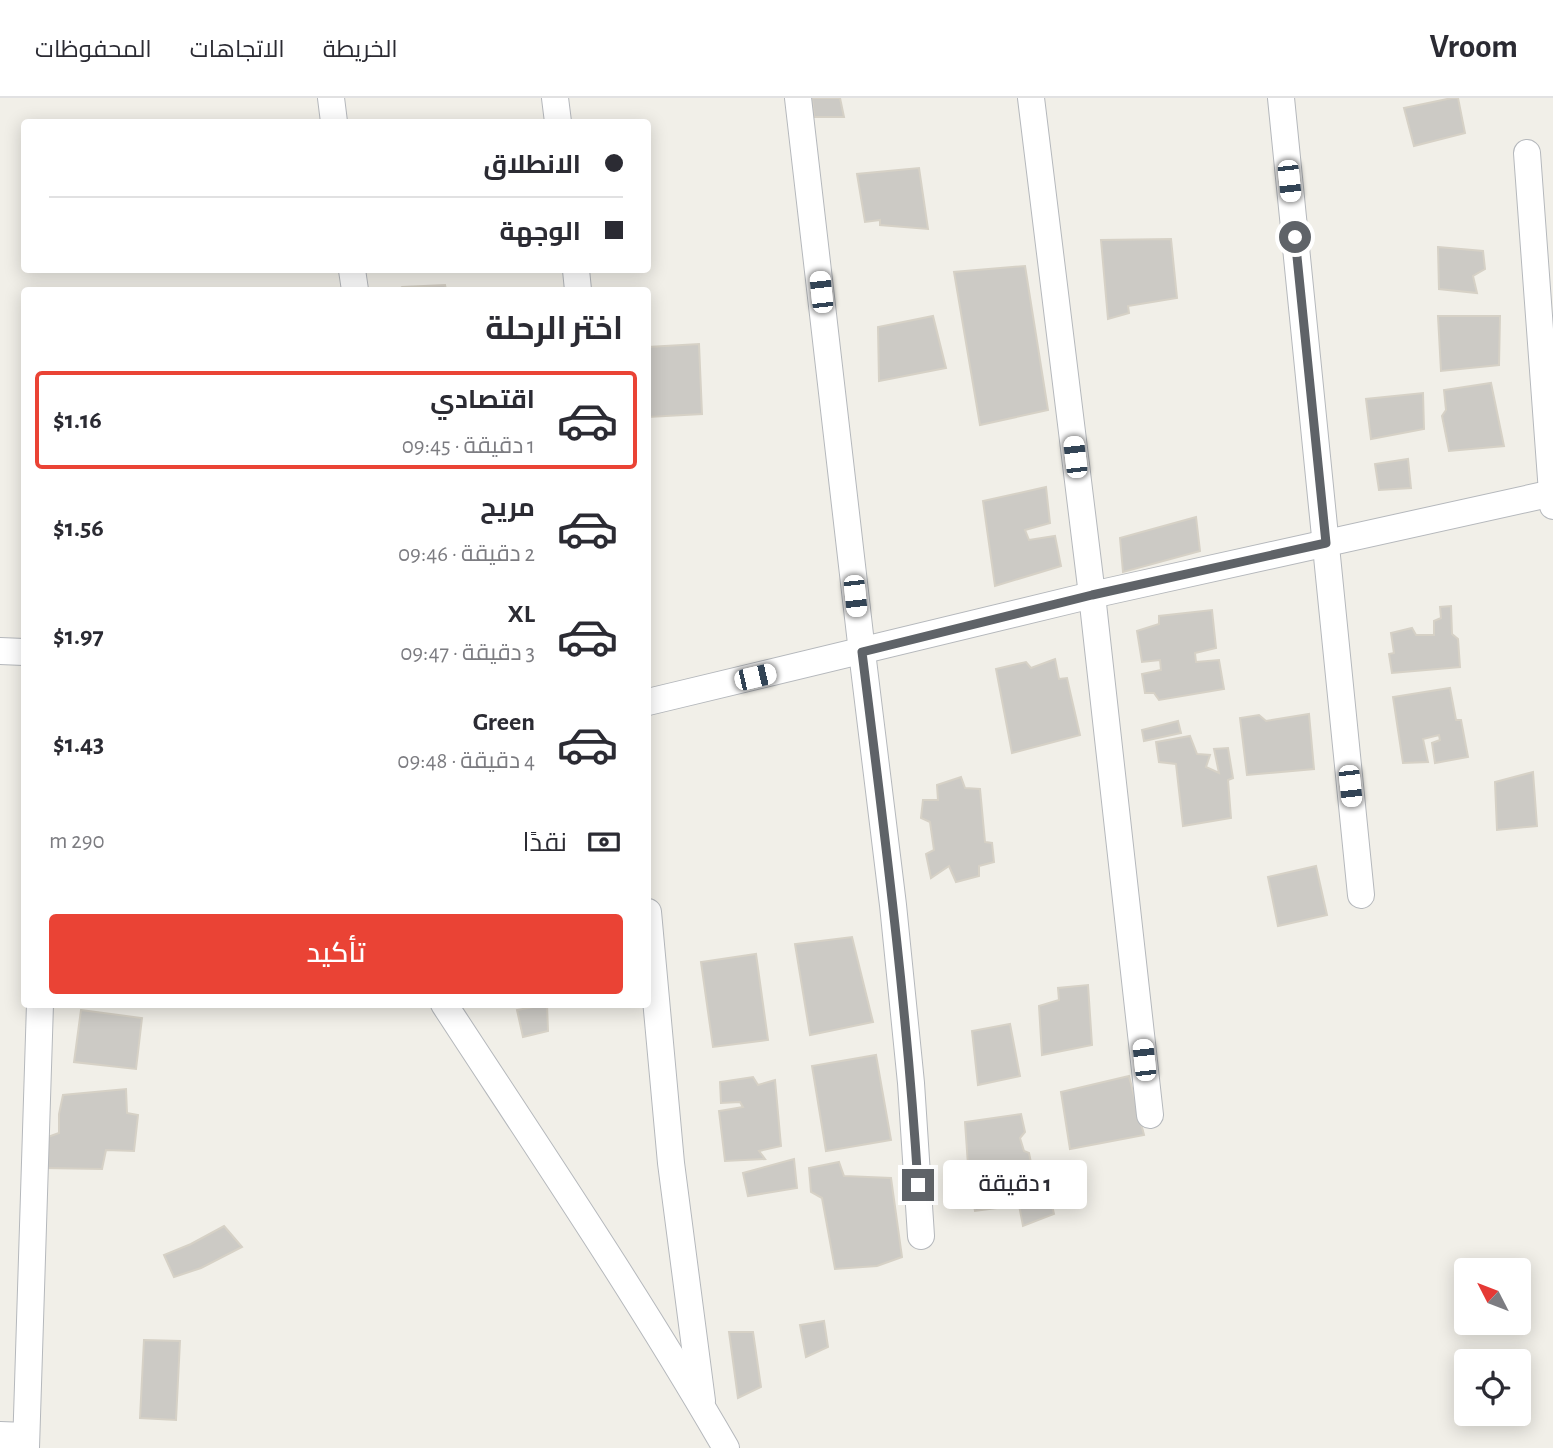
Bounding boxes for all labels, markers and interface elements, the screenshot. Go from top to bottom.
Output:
text: Vroom [1430,31,1518,64]
text: المحفوظات [35,38,152,62]
text: الاتجاهات [190,38,285,62]
text: الخريطة [323,38,398,62]
text: الانطلاق [483,152,581,178]
car [1277,159,1302,203]
text: الوجهة [500,219,581,245]
route start [1279,221,1311,253]
car [809,270,834,314]
text: اختر الرحلة [485,313,623,345]
text: اقتصادي [430,387,535,413]
icon: car [556,389,619,452]
text: $1.16 [53,407,102,433]
text: 1 دقيقة · 09:45 [402,435,535,458]
car [1063,435,1088,479]
text: مريح [480,495,535,521]
icon: car [556,497,619,560]
text: $1.56 [53,515,104,541]
text: 2 دقيقة · 09:46 [398,543,535,566]
car [843,574,868,618]
text: XL [508,601,535,627]
icon: car [556,605,619,668]
text: $1.97 [53,623,104,649]
text: 3 دقيقة · 09:47 [400,642,535,665]
car [733,662,778,692]
text: Green [473,709,535,735]
icon: car [556,713,619,776]
text: $1.43 [53,731,104,757]
text: 4 دقيقة · 09:48 [397,750,535,773]
car [1338,764,1363,808]
icon: cash [585,823,623,861]
text: 290 m [49,830,105,853]
text: نقدًا [523,830,567,856]
button: تأكيد [49,914,623,994]
car [1132,1038,1157,1082]
callout: 1 دقيقة [942,1160,1086,1210]
route end [902,1169,934,1201]
text: 1 دقيقة [978,1173,1052,1196]
north arrow [1454,1258,1531,1335]
map controls [1454,1258,1531,1426]
button: locate [1454,1349,1531,1426]

